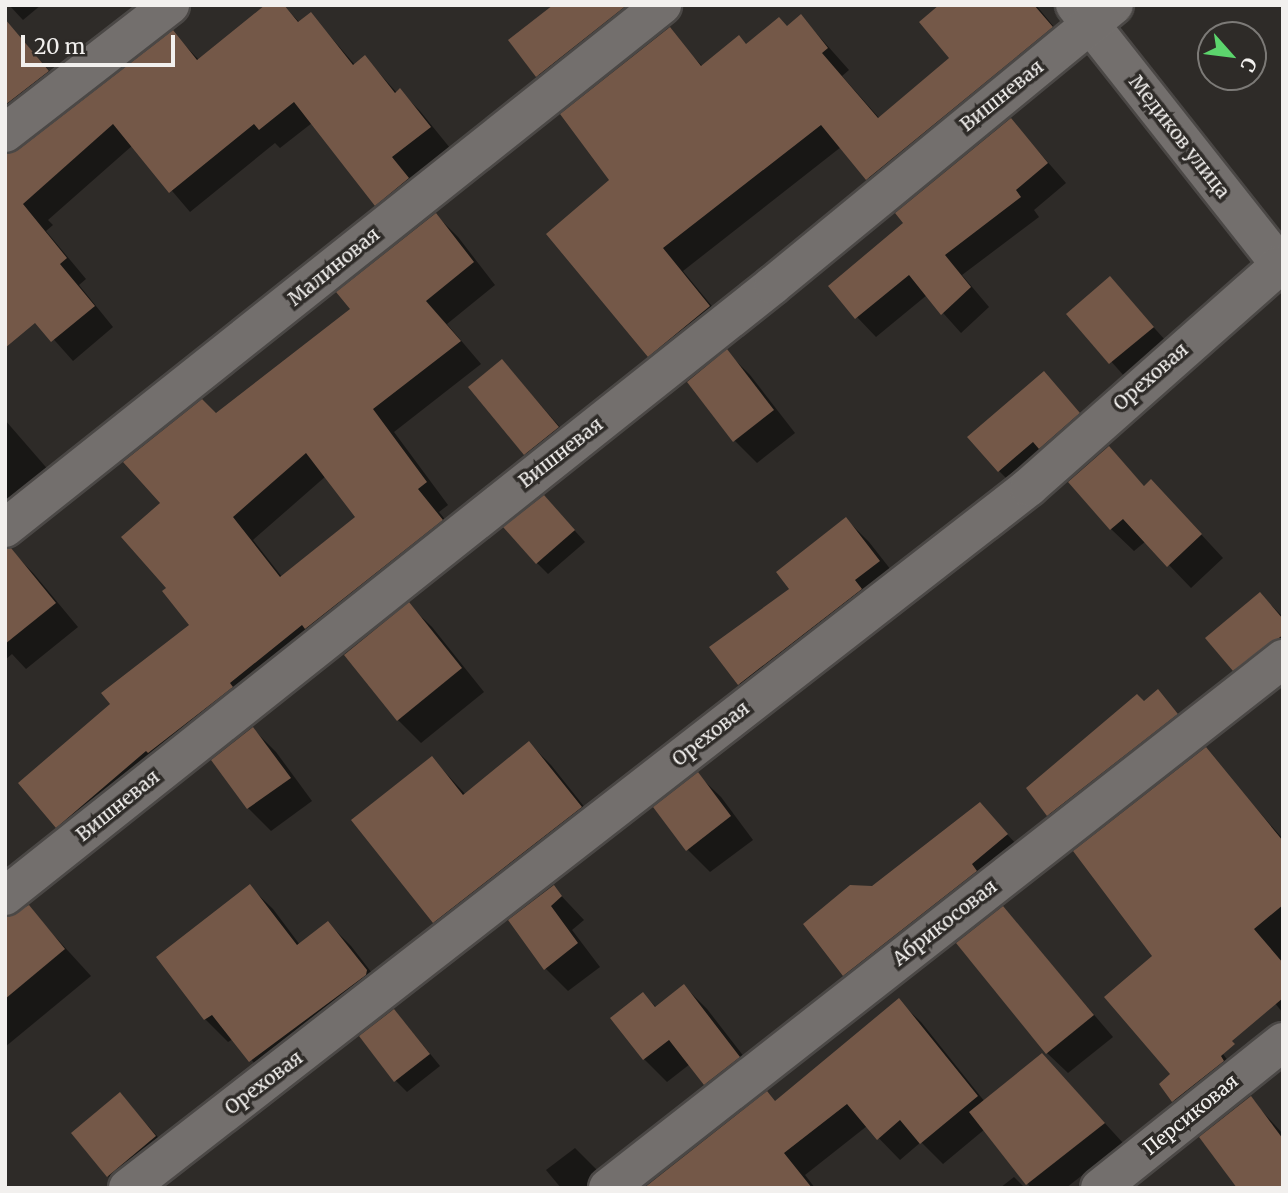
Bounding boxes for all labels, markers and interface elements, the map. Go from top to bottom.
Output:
scale bar [24,21,178,65]
north arrow [1197,21,1267,91]
text: 20 m [34,33,85,60]
text: С [1235,54,1262,76]
street label: Вишневая [956,56,1048,136]
street label: Медиков улица [1124,71,1234,203]
street label: Малиновая [284,223,384,311]
street label: Ореховая [1109,338,1193,416]
street label: Вишневая [514,413,608,493]
street label: Ореховая [668,697,754,771]
street label: Вишневая [72,766,164,846]
street label: Абрикосовая [888,875,1002,971]
street label: Ореховая [221,1046,307,1120]
street label: Персиковая [1139,1070,1243,1160]

